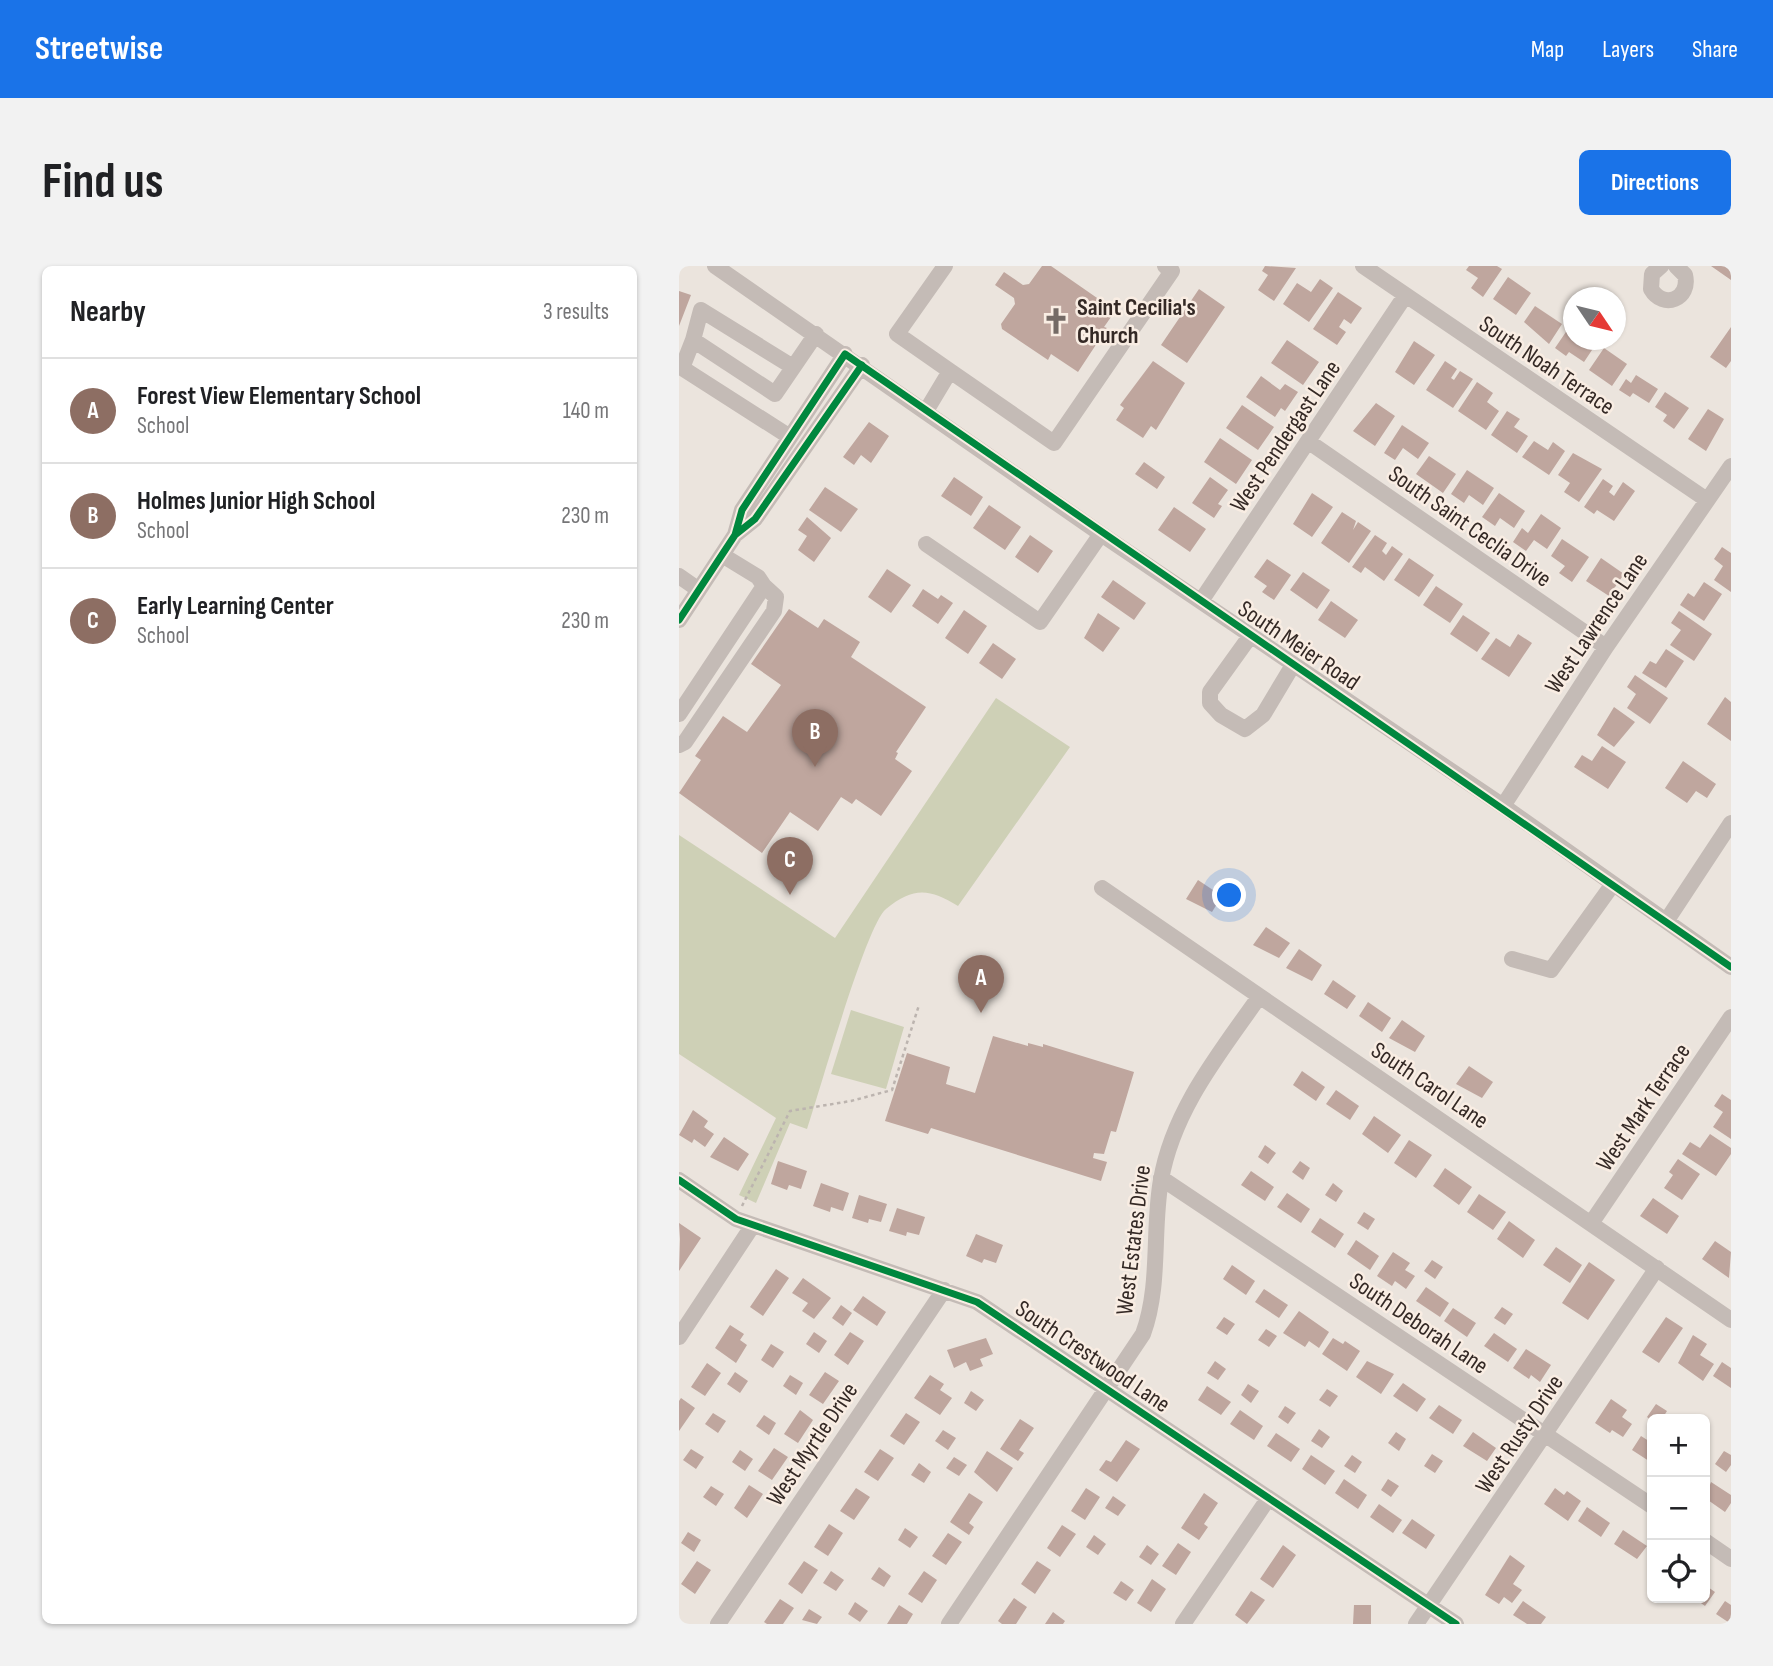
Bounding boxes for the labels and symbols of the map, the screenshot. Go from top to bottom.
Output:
north arrow [1563,287,1626,350]
place label: Saint Cecilia's Church [1077,293,1196,350]
church icon: Saint Cecilia's Church [1041,306,1071,336]
street label: South Noah Terrace [1474,310,1620,421]
street label: West Pendergast Lane [1224,355,1347,518]
street label: South Saint Ceclia Drive [1383,459,1557,593]
street label: West Lawrence Lane [1539,547,1654,699]
street label: South Meier Road [1232,594,1365,697]
pin: B [792,709,838,767]
pin: C [767,837,813,895]
your location [1212,878,1246,912]
pin: A [958,955,1004,1013]
street label: South Carol Lane [1366,1036,1494,1135]
street label: West Mark Terrace [1590,1038,1697,1177]
street label: West Estates Drive [1110,1164,1157,1317]
street label: South Deborah Lane [1344,1266,1494,1380]
street label: South Crestwood Lane [1010,1294,1176,1419]
street label: West Rusty Drive [1469,1369,1570,1499]
street label: West Myrtle Drive [761,1377,864,1511]

